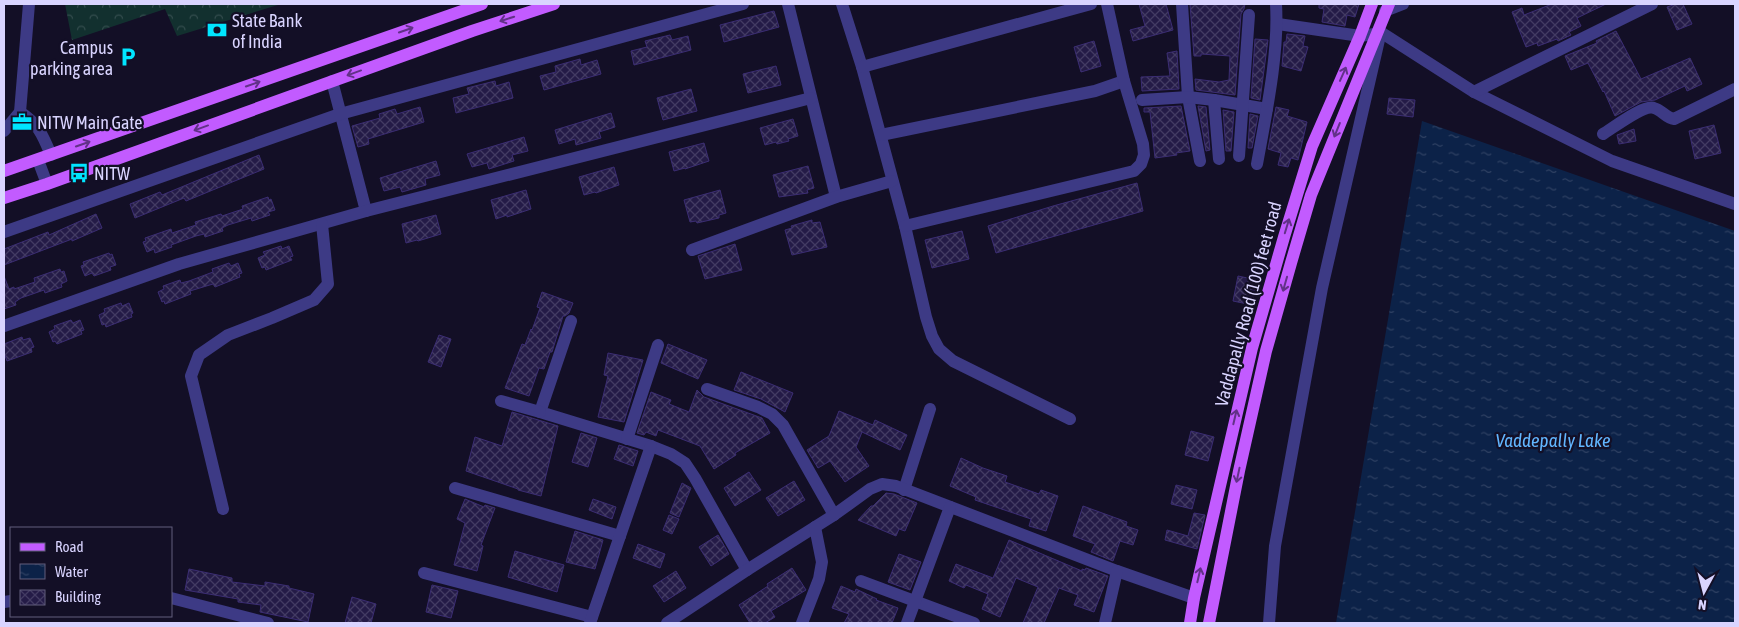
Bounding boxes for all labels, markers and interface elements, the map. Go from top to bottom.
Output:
place label: State Bank of India [232,10,302,52]
one-way arrow [500,15,516,24]
bank icon: State Bank of India [206,19,228,41]
one-way arrow [398,25,413,34]
place label: Campus parking area [30,37,113,79]
parking icon: Campus parking area [117,46,139,68]
one-way arrow [1339,67,1349,82]
one-way arrow [347,69,362,78]
one-way arrow [245,79,260,88]
office icon: NITW Main Gate [11,111,33,133]
place label: NITW Main Gate [37,112,142,133]
one-way arrow [1332,122,1342,137]
one-way arrow [194,124,210,133]
one-way arrow [75,139,90,148]
bus stop icon: NITW [68,162,90,184]
place label: NITW [94,163,130,184]
street label: Vaddapally Road (100) feet road [1211,199,1285,409]
one-way arrow [1283,219,1292,235]
one-way arrow [1280,275,1289,291]
one-way arrow [1231,409,1240,425]
water label: Vaddepally Lake [1495,429,1611,451]
one-way arrow [1233,467,1242,483]
legend [10,527,172,617]
text: Road [55,538,84,555]
text: Water [55,563,88,580]
north arrow [1679,567,1729,617]
one-way arrow [1195,568,1204,584]
text: Building [55,588,101,605]
text: N [1697,596,1707,613]

